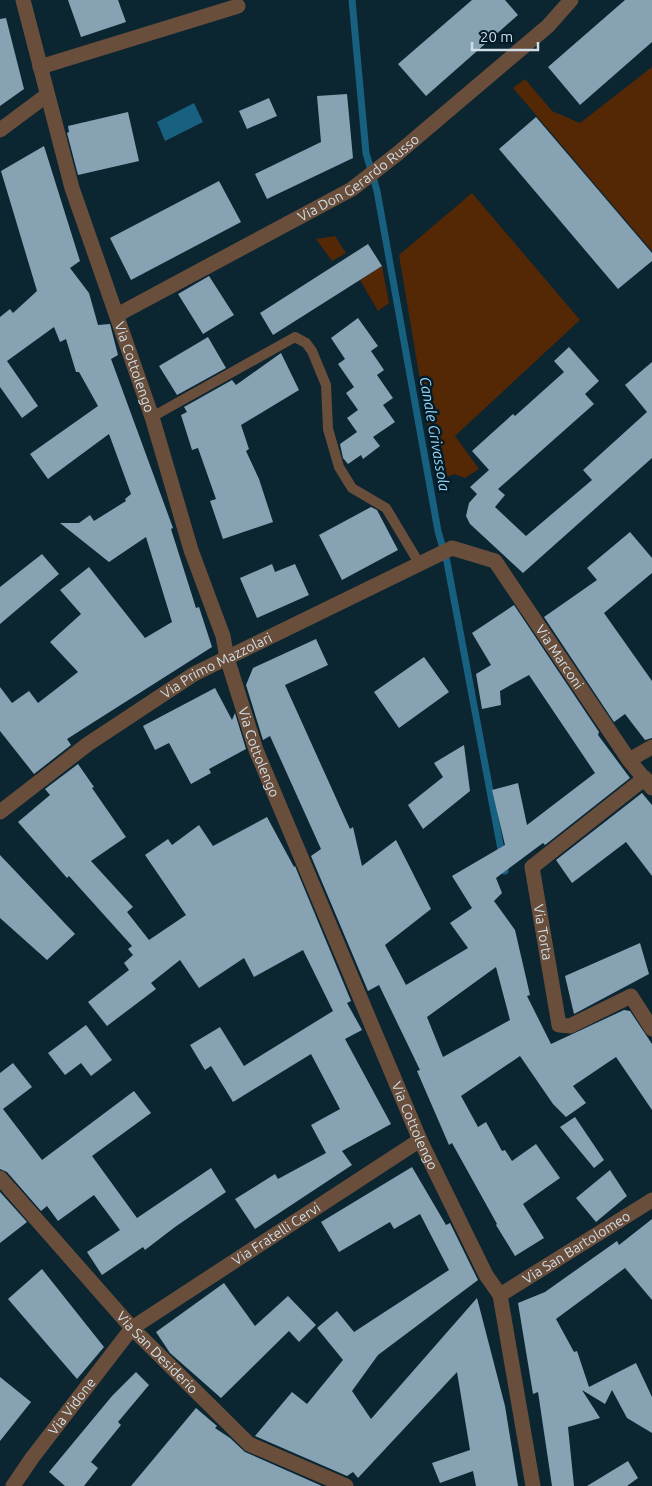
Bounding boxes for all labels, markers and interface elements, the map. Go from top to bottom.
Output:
scale bar [472,20,538,52]
text: 20 m [480,28,513,45]
street label: Via Don Gerardo Russo [295,131,422,225]
street label: Via Cottolengo [111,320,158,415]
water label: Canale Grivassola [417,375,453,493]
street label: Via Marconi [532,622,587,692]
street label: Via Primo Mazzolari [158,629,274,702]
street label: Via Cottolengo [235,705,283,800]
street label: Via Torta [531,903,556,961]
street label: Via Cottolengo [388,1079,441,1173]
street label: Via Fratelli Cervi [229,1199,323,1269]
street label: Via San Bartolomeo [520,1208,633,1287]
street label: Via San Desiderio [113,1308,201,1397]
street label: Via Vidone [45,1374,99,1438]

